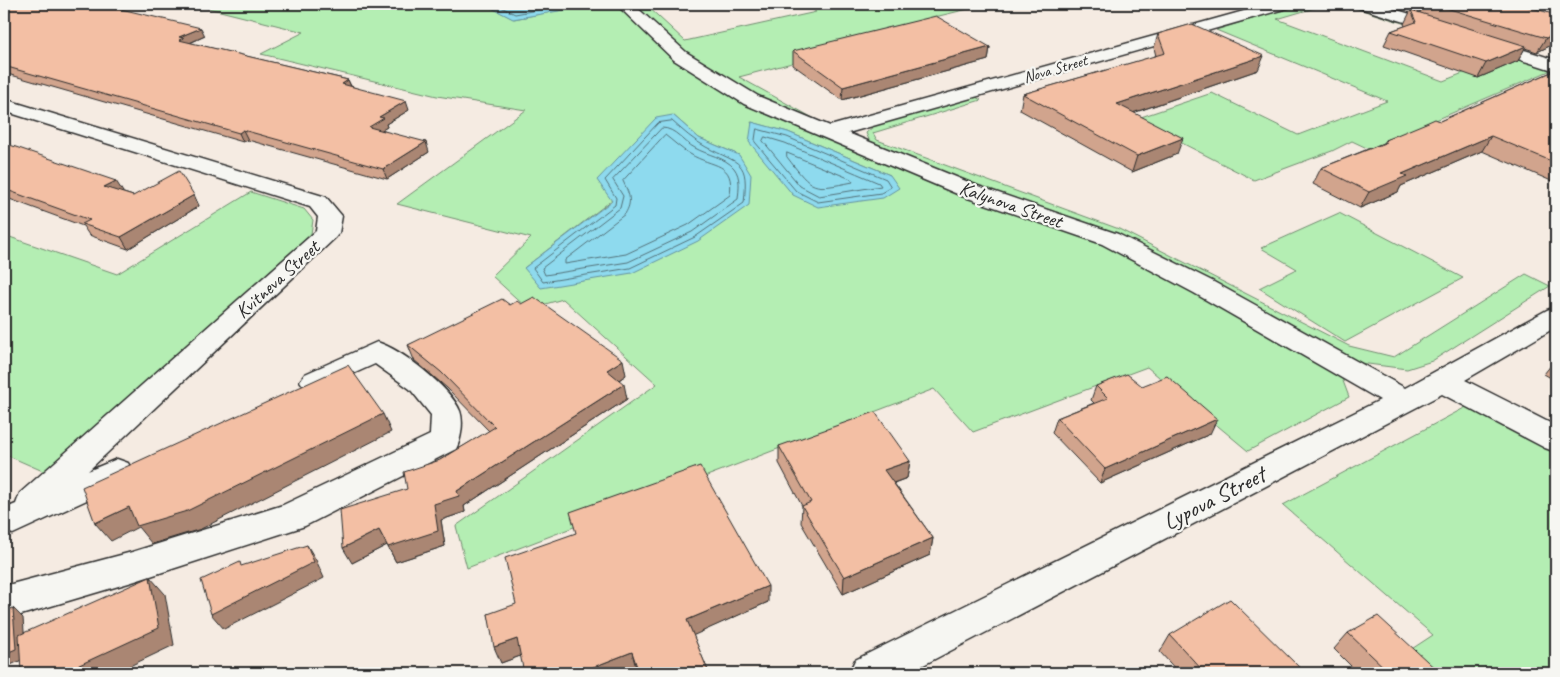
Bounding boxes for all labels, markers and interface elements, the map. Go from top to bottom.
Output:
street label: Nova Street [1021,50,1091,88]
street label: Kalynova Street [956,175,1068,234]
street label: Kvitneva Street [230,233,326,324]
street label: Lypova Street [1158,458,1273,537]

